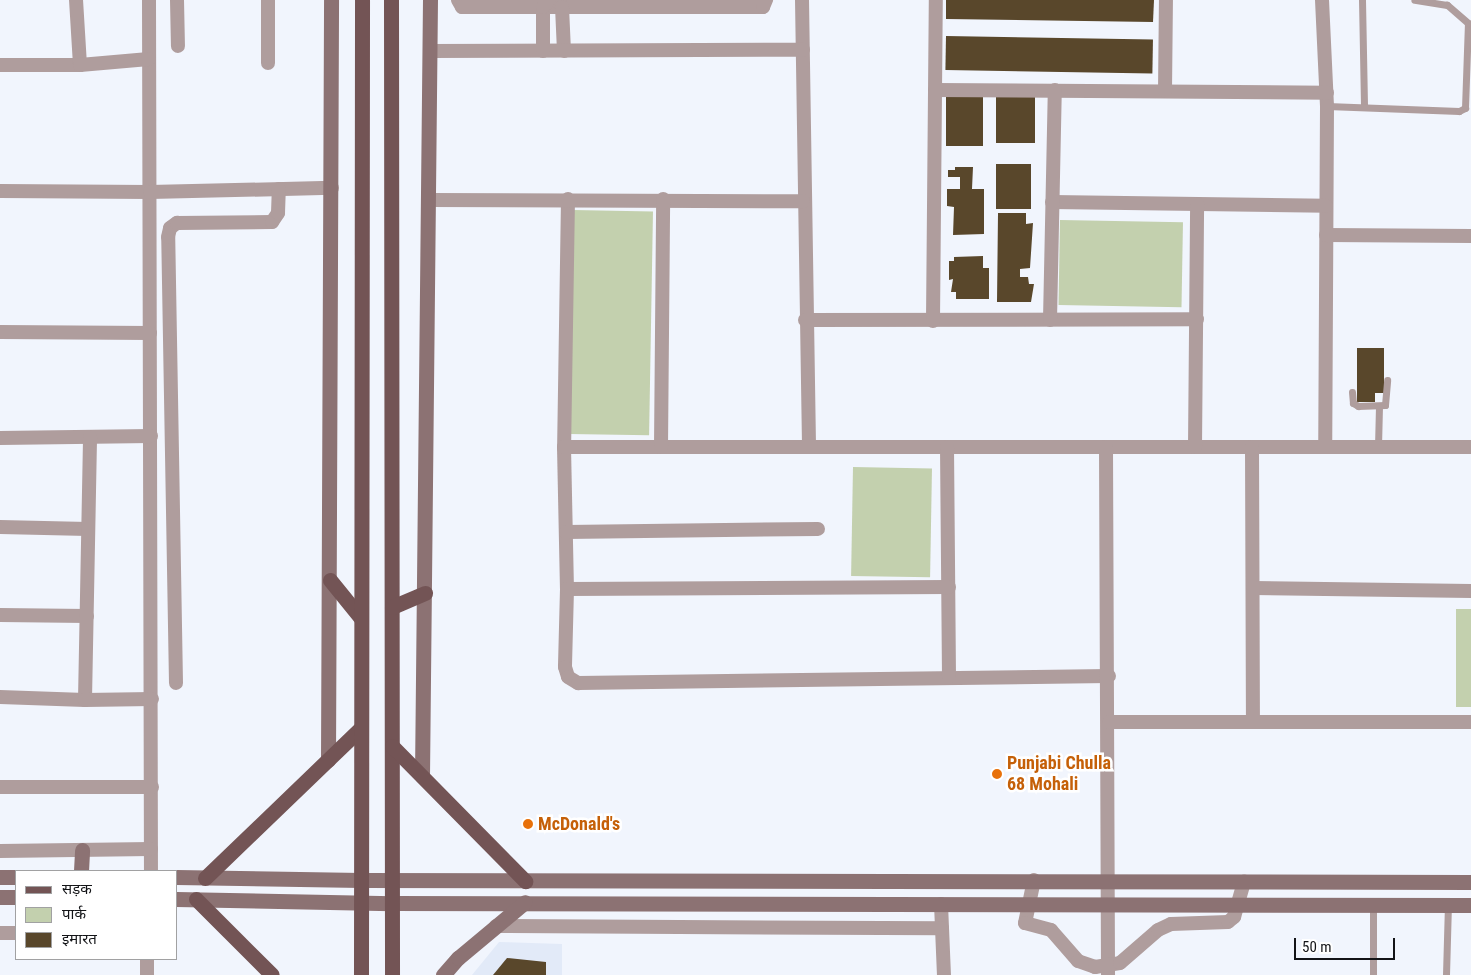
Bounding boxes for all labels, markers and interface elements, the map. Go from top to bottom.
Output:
place label: Punjabi Chulla 68 Mohali [1007,753,1111,796]
marker: Punjabi Chulla 68 Mohali [991,768,1003,780]
place label: McDonald's [538,813,620,835]
marker: McDonald's [522,818,534,830]
legend [15,870,178,960]
text: सड़क [62,880,92,898]
text: पार्क [62,905,86,923]
scale bar [1296,928,1397,960]
text: इमारत [62,930,97,948]
text: 50 m [1302,938,1332,956]

